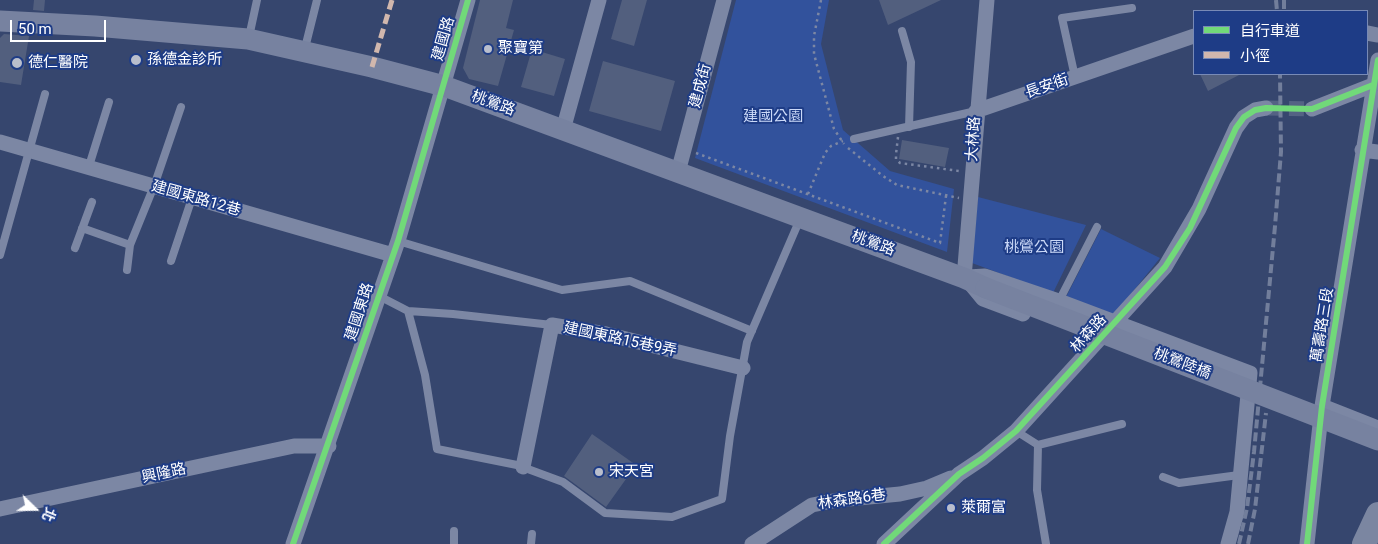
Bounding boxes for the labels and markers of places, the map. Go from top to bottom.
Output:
place label: 聚寶第 [498,40,543,58]
marker: 聚寶第 [482,43,494,55]
place label: 孫德金診所 [147,51,222,69]
marker: 孫德金診所 [129,53,143,67]
place label: 德仁醫院 [28,54,88,72]
marker: 德仁醫院 [10,56,24,70]
place label: 宋天宮 [609,463,654,481]
marker: 宋天宮 [593,466,605,478]
place label: 萊爾富 [961,499,1006,517]
marker: 萊爾富 [945,502,957,514]

